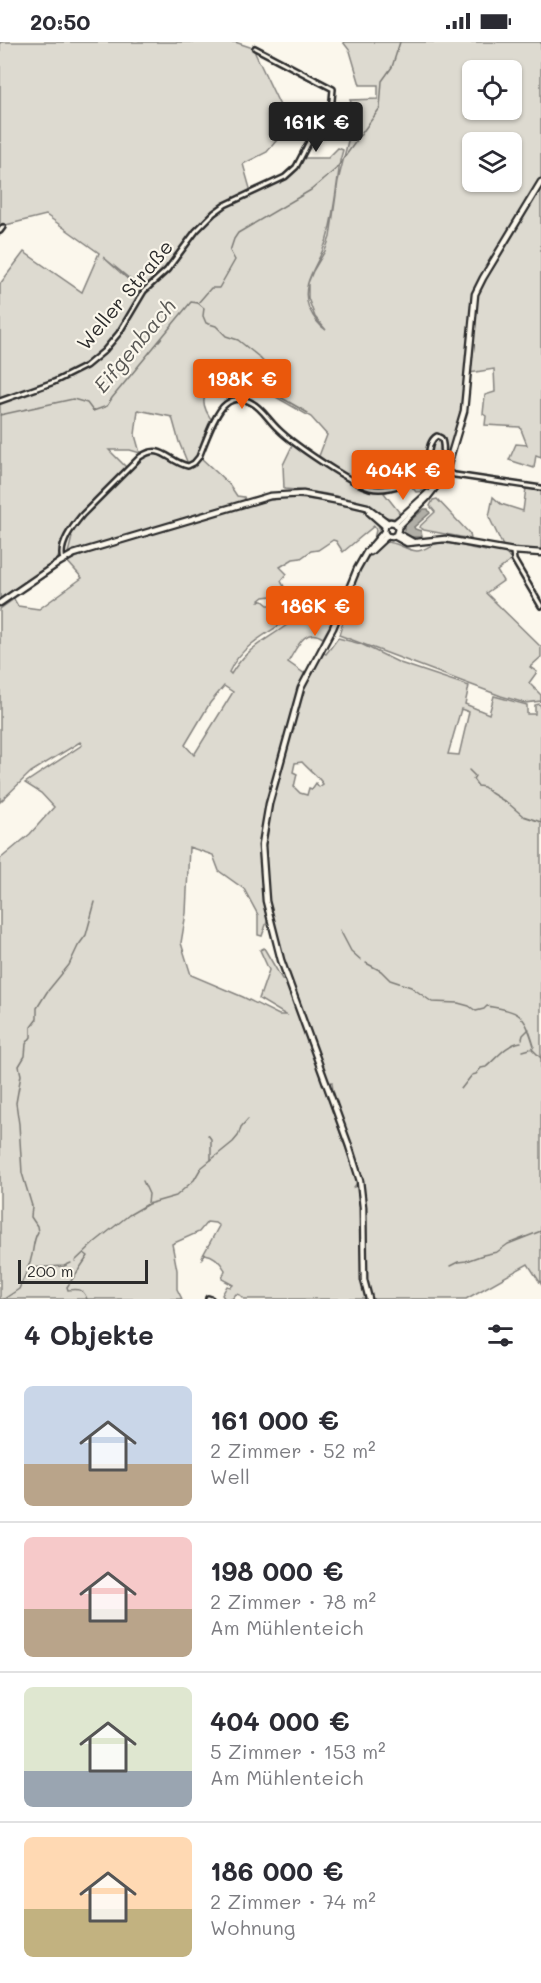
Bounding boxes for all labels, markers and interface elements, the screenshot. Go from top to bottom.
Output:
text: 20:50 [30,7,90,36]
map controls [462,60,522,192]
button: locate [462,60,522,120]
pin: 161K € [267,102,365,153]
text: 161K € [283,108,349,134]
button: layers [462,132,522,192]
street label: Weller Straße [70,234,178,355]
water label: Eifgenbach [87,293,181,397]
pin: 198K € [193,359,291,410]
text: 198K € [207,365,277,391]
pin: 404K € [354,450,452,501]
text: 404K € [366,456,440,482]
pin: 186K € [266,586,364,637]
text: 186K € [280,592,350,618]
scale bar [18,1257,148,1284]
text: 200 m [27,1260,74,1281]
text: 4 Objekte [24,1318,154,1352]
icon: filters [484,1319,517,1352]
text: 161 000 € [210,1403,339,1437]
icon: home [72,1410,144,1482]
text: 2 Zimmer · 52 m² [210,1437,376,1463]
text: Well [210,1463,250,1489]
text: 198 000 € [210,1554,343,1588]
icon: home [72,1561,144,1633]
text: 2 Zimmer · 78 m² [210,1588,376,1614]
text: Am Mühlenteich [210,1614,363,1640]
text: 404 000 € [210,1704,350,1738]
icon: home [72,1711,144,1783]
text: 5 Zimmer · 153 m² [210,1738,386,1764]
text: Am Mühlenteich [210,1764,363,1790]
text: 186 000 € [210,1854,343,1888]
icon: home [72,1861,144,1933]
text: 2 Zimmer · 74 m² [210,1888,376,1914]
text: Wohnung [210,1914,295,1940]

